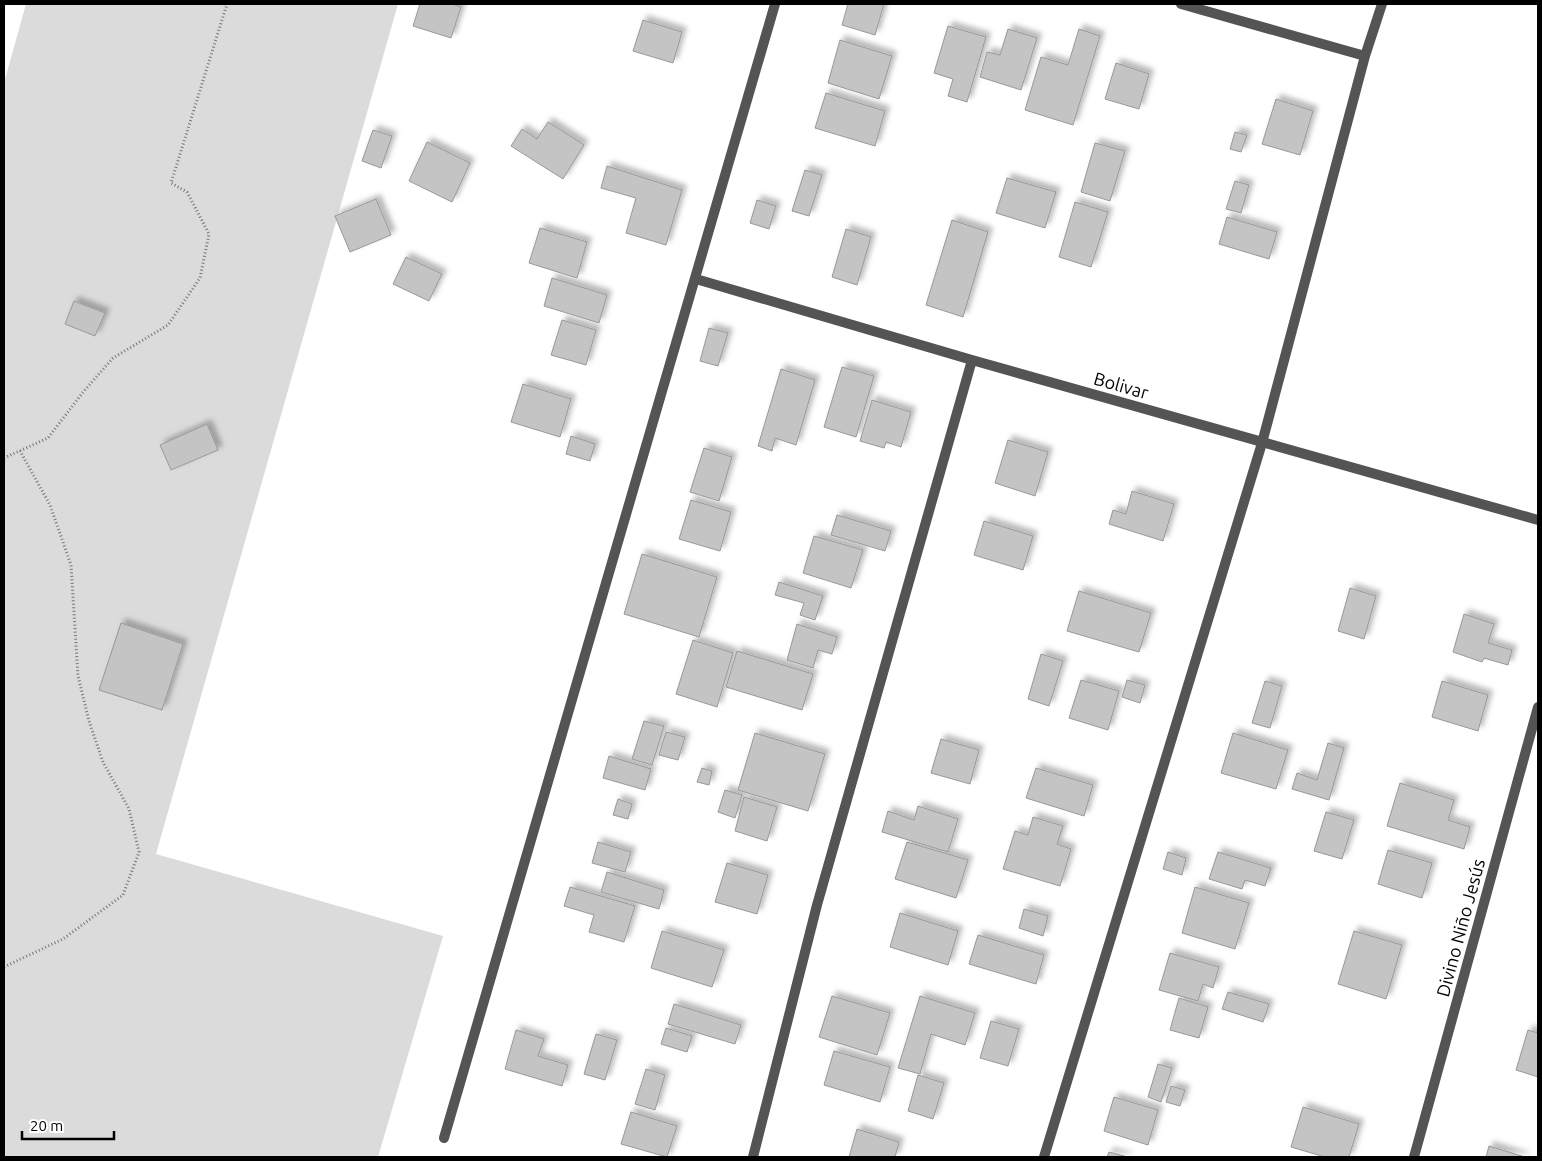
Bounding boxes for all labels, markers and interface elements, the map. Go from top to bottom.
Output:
street label: Bolivar [1092,368,1151,402]
street label: Divino Niño Jesús [1432,856,1488,999]
scale bar [22,1108,115,1140]
text: 20 m [30,1117,63,1134]

